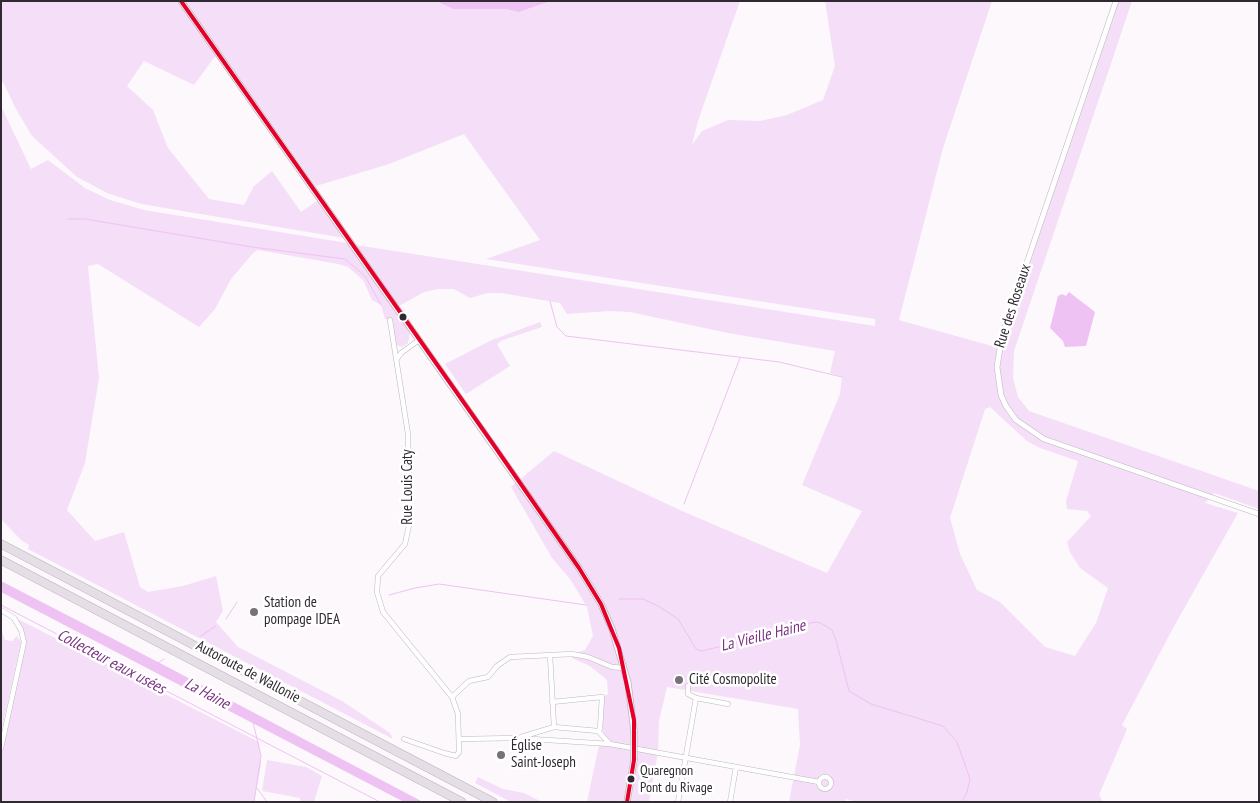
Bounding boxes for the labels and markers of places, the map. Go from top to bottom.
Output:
unlabelled marker [398,312,408,322]
place label: Station de pompage IDEA [264,594,340,629]
marker: Station de pompage IDEA [248,606,260,618]
place label: Cité Cosmopolite [689,671,777,689]
marker: Cité Cosmopolite [673,674,685,686]
place label: Église Saint-Joseph [511,737,576,772]
marker: Église Saint-Joseph [495,749,507,761]
place label: Quaregnon Pont du Rivage [640,763,713,796]
marker: Quaregnon Pont du Rivage [626,774,636,784]

